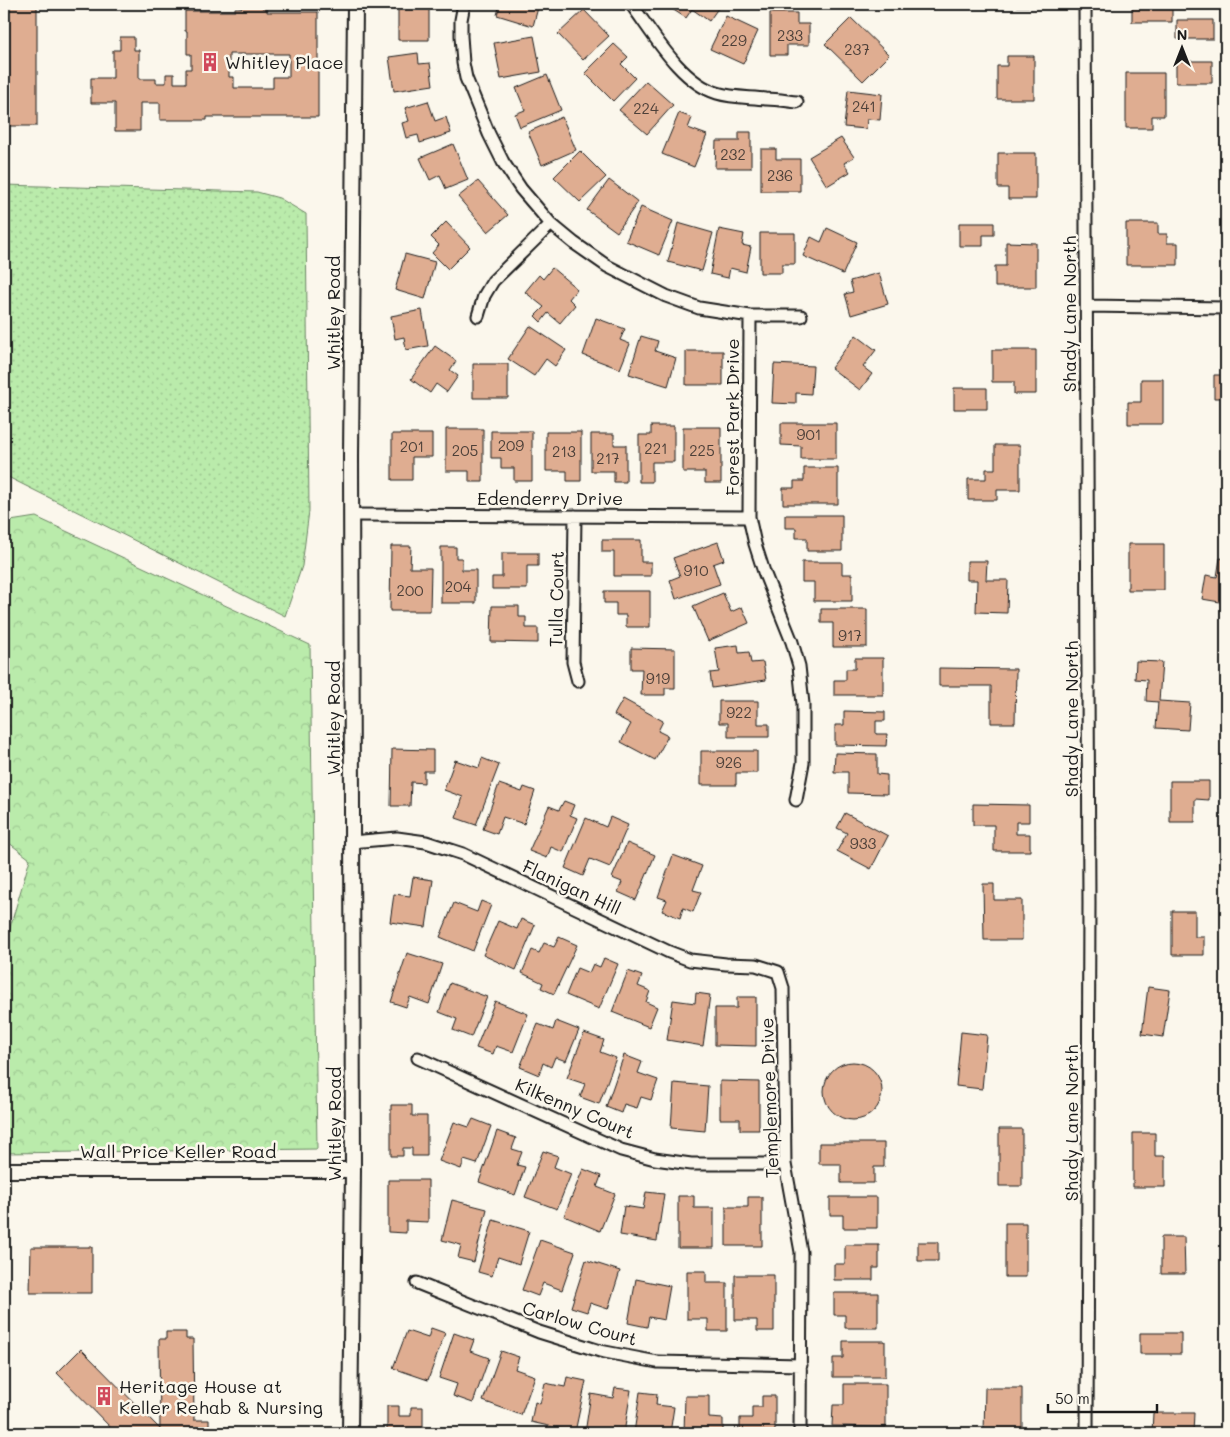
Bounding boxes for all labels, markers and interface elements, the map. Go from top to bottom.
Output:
north arrow [1158,22,1208,72]
house number: 233 [777,25,803,45]
text: N [1177,25,1187,44]
house number: 229 [721,30,747,50]
house number: 237 [844,39,870,59]
place label: Whitley Place [225,50,344,74]
building icon: Whitley Place [199,51,221,73]
house number: 241 [852,96,876,116]
house number: 224 [633,98,659,118]
house number: 232 [720,144,746,164]
house number: 236 [767,165,793,185]
street label: Shady Lane North [1057,236,1081,392]
street label: Whitley Road [321,255,345,371]
street label: Forest Park Drive [720,338,744,496]
house number: 901 [797,424,821,444]
house number: 209 [498,435,524,455]
house number: 201 [400,436,424,456]
house number: 221 [644,438,668,458]
house number: 205 [452,440,478,460]
house number: 225 [689,440,715,460]
house number: 213 [552,441,576,461]
house number: 217 [596,448,620,468]
street label: Edenderry Drive [477,486,623,510]
street label: Tulla Court [543,551,569,647]
house number: 910 [684,560,708,580]
house number: 204 [445,576,471,596]
house number: 200 [397,580,423,600]
house number: 917 [838,625,862,645]
street label: Shady Lane North [1059,641,1083,797]
street label: Whitley Road [321,660,345,776]
house number: 919 [646,668,670,688]
house number: 922 [726,702,752,722]
house number: 926 [716,752,742,772]
house number: 933 [850,833,876,853]
street label: Flanigan Hill [519,854,625,920]
street label: Templemore Drive [754,1017,784,1179]
street label: Shady Lane North [1059,1045,1083,1201]
street label: Whitley Road [322,1066,346,1182]
street label: Kilkenny Court [512,1072,638,1144]
street label: Wall Price Keller Road [80,1139,276,1163]
street label: Carlow Court [520,1295,640,1351]
place label: Heritage House at Keller Rehab & Nursing [119,1374,323,1419]
scale bar [1048,1382,1156,1414]
building icon: Heritage House at Keller Rehab & Nursing [93,1385,115,1407]
text: 50 m [1055,1388,1090,1408]

